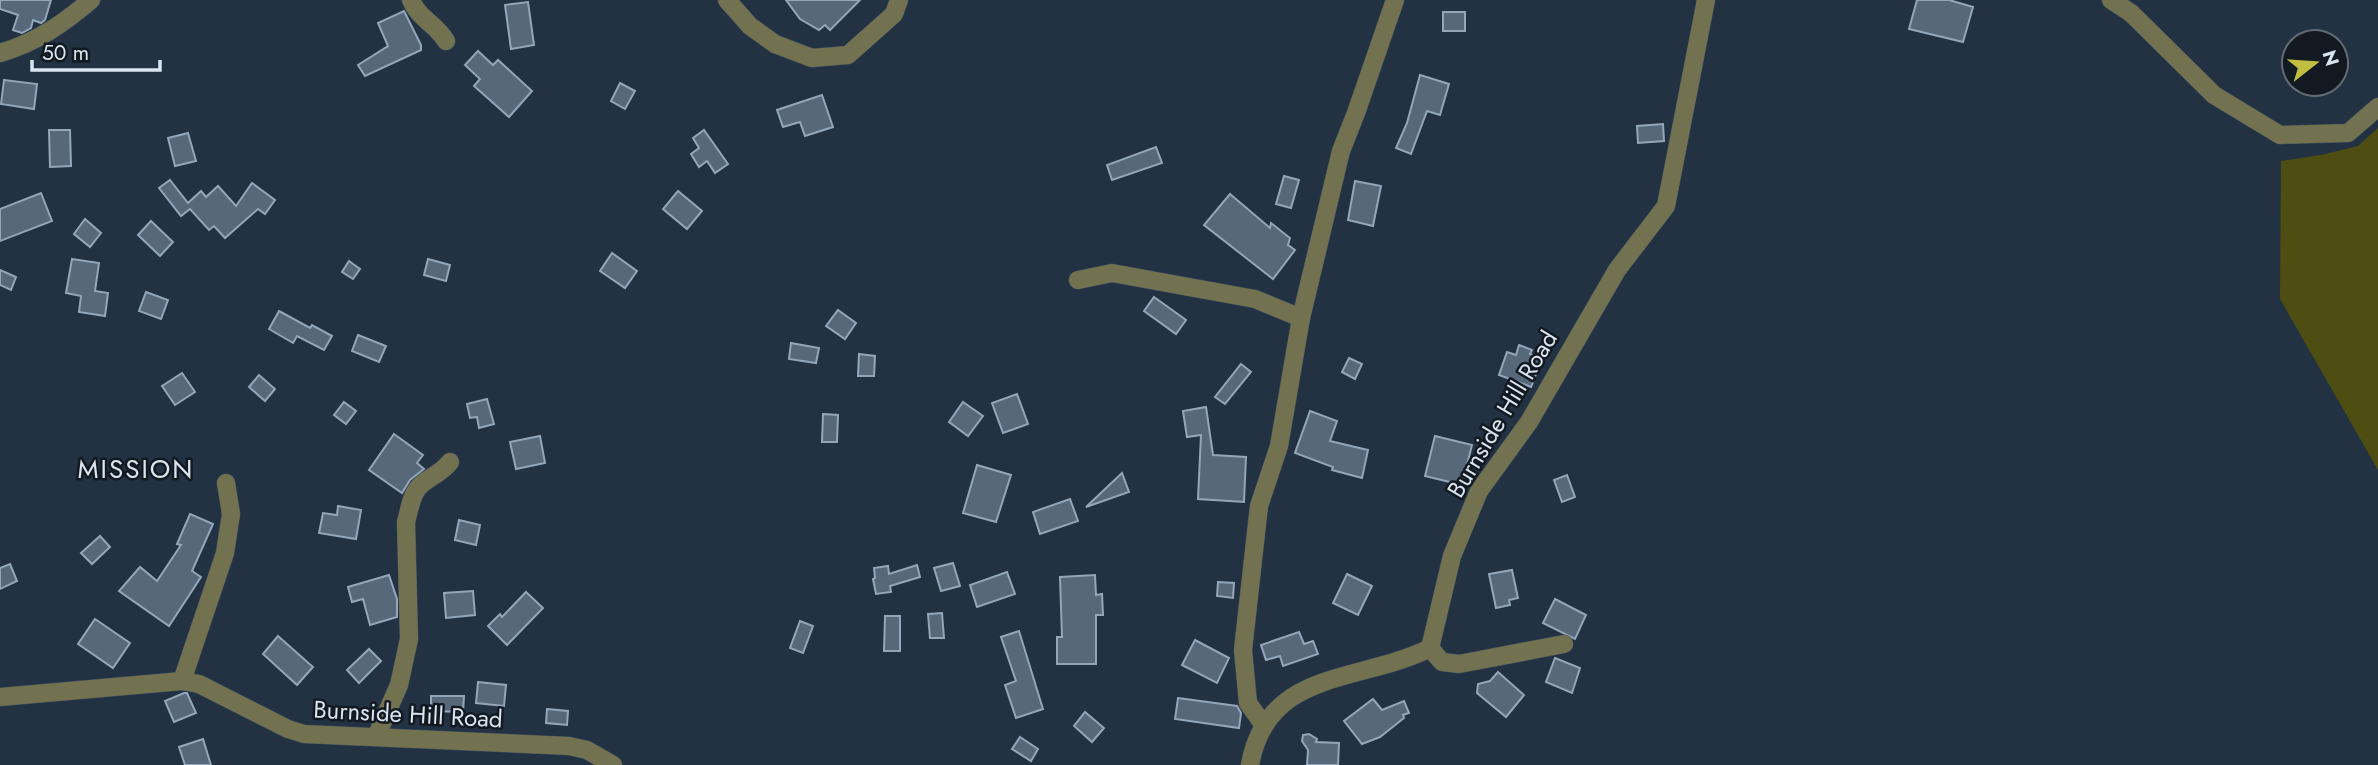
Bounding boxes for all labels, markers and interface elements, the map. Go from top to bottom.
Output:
scale bar [32,28,159,72]
north arrow [2280,28,2350,98]
text: 50 m [42,38,89,68]
text: N [2316,47,2346,69]
street label: Burnside Hill Road [1438,324,1566,504]
district label: MISSION [78,450,195,488]
street label: Burnside Hill Road [313,692,503,736]

